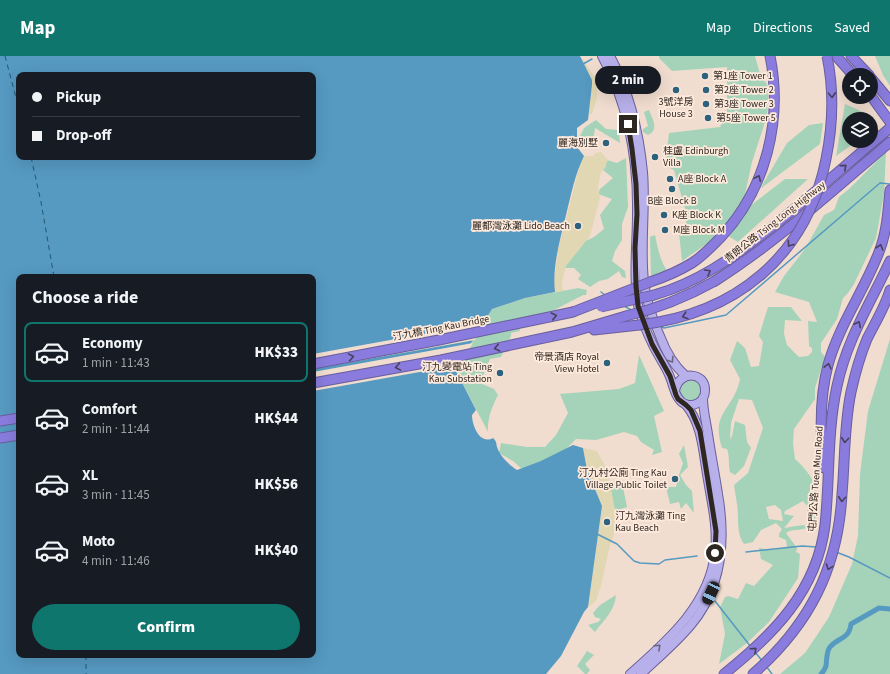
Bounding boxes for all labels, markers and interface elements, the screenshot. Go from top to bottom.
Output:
text: Map [20,15,55,42]
text: Map [706,18,731,38]
text: Directions [753,18,812,38]
text: Saved [834,18,870,38]
callout: 2 min [595,66,661,94]
map controls [842,68,878,148]
button: locate [842,68,878,104]
place label: 第1座 Tower 1 [713,69,773,83]
text: 2 min [612,71,644,89]
marker: 第1座 Tower 1 [700,71,710,81]
place label: 第2座 Tower 2 [714,83,774,97]
marker: 3號洋房 House 3 [671,85,681,95]
marker: 第2座 Tower 2 [701,85,711,95]
text: Pickup [56,87,101,108]
one-way arrow [828,92,836,98]
place label: 3號洋房 House 3 [659,95,693,121]
place label: 第3座 Tower 3 [714,97,774,111]
marker: 第3座 Tower 3 [701,99,711,109]
place label: 第5座 Tower 5 [716,111,776,125]
button: layers [842,112,878,148]
marker: 第5座 Tower 5 [703,113,713,123]
route end [619,115,637,133]
text: Drop-off [56,125,111,146]
place label: 麗海別墅 [558,136,598,150]
marker: 麗海別墅 [601,138,611,148]
place label: 桂盧 Edinburgh Villa [663,144,728,170]
marker: 桂盧 Edinburgh Villa [650,152,660,162]
one-way arrow [839,164,847,171]
place label: A座 Block A [678,172,727,186]
marker: A座 Block A [665,174,675,184]
one-way arrow [753,175,761,182]
street label: 青朗公路 Tsing Long Highway [721,178,829,266]
marker: B座 Block B [667,184,677,194]
place label: B座 Block B [647,194,697,208]
place label: K座 Block K [672,208,721,222]
marker: K座 Block K [659,210,669,220]
place label: 麗都灣泳灘 Lido Beach [472,219,570,233]
marker: 麗都灣泳灘 Lido Beach [573,221,583,231]
place label: M座 Block M [673,223,725,237]
marker: M座 Block M [660,225,670,235]
one-way arrow [787,240,795,247]
one-way arrow [875,244,884,251]
one-way arrow [704,269,711,276]
text: Choose a ride [32,285,138,310]
one-way arrow [681,311,688,320]
street label: 汀九橋 Ting Kau Bridge [392,312,490,344]
one-way arrow [551,313,557,321]
one-way arrow [853,320,861,328]
text: Economy [82,333,143,354]
icon: car [34,334,70,370]
text: HK$33 [254,342,298,363]
one-way arrow [493,343,500,352]
place label: 帝景酒店 Royal View Hotel [534,350,599,376]
one-way arrow [348,353,354,361]
text: 1 min · 11:43 [82,354,150,372]
one-way arrow [667,355,674,362]
marker: 帝景酒店 Royal View Hotel [602,358,612,368]
place label: 汀九變電站 Ting Kau Substation [422,360,492,386]
one-way arrow [395,363,401,371]
one-way arrow [823,363,832,370]
marker: 汀九變電站 Ting Kau Substation [495,368,505,378]
text: Comfort [82,399,137,420]
icon: car [34,400,70,436]
text: HK$44 [254,408,298,429]
text: 2 min · 11:44 [82,420,150,438]
street label: 屯門公路 Tuen Mun Road [805,425,827,533]
one-way arrow [841,437,850,443]
text: XL [82,465,98,486]
icon: car [34,466,70,502]
place label: 汀九村公廁 Ting Kau Village Public Toilet [578,466,668,492]
text: HK$56 [254,474,298,495]
marker: 汀九村公廁 Ting Kau Village Public Toilet [670,474,680,484]
text: 3 min · 11:45 [82,486,150,504]
one-way arrow [838,496,847,502]
place label: 汀九灣泳灘 Ting Kau Beach [615,509,685,535]
marker: 汀九灣泳灘 Ting Kau Beach [602,517,612,527]
text: Moto [82,531,115,552]
icon: car [34,532,70,568]
text: HK$40 [254,540,298,561]
route start [706,544,724,562]
text: 4 min · 11:46 [82,552,150,570]
one-way arrow [825,563,833,570]
car [700,580,722,606]
button: Confirm [32,604,300,650]
one-way arrow [653,644,661,652]
one-way arrow [749,647,757,654]

